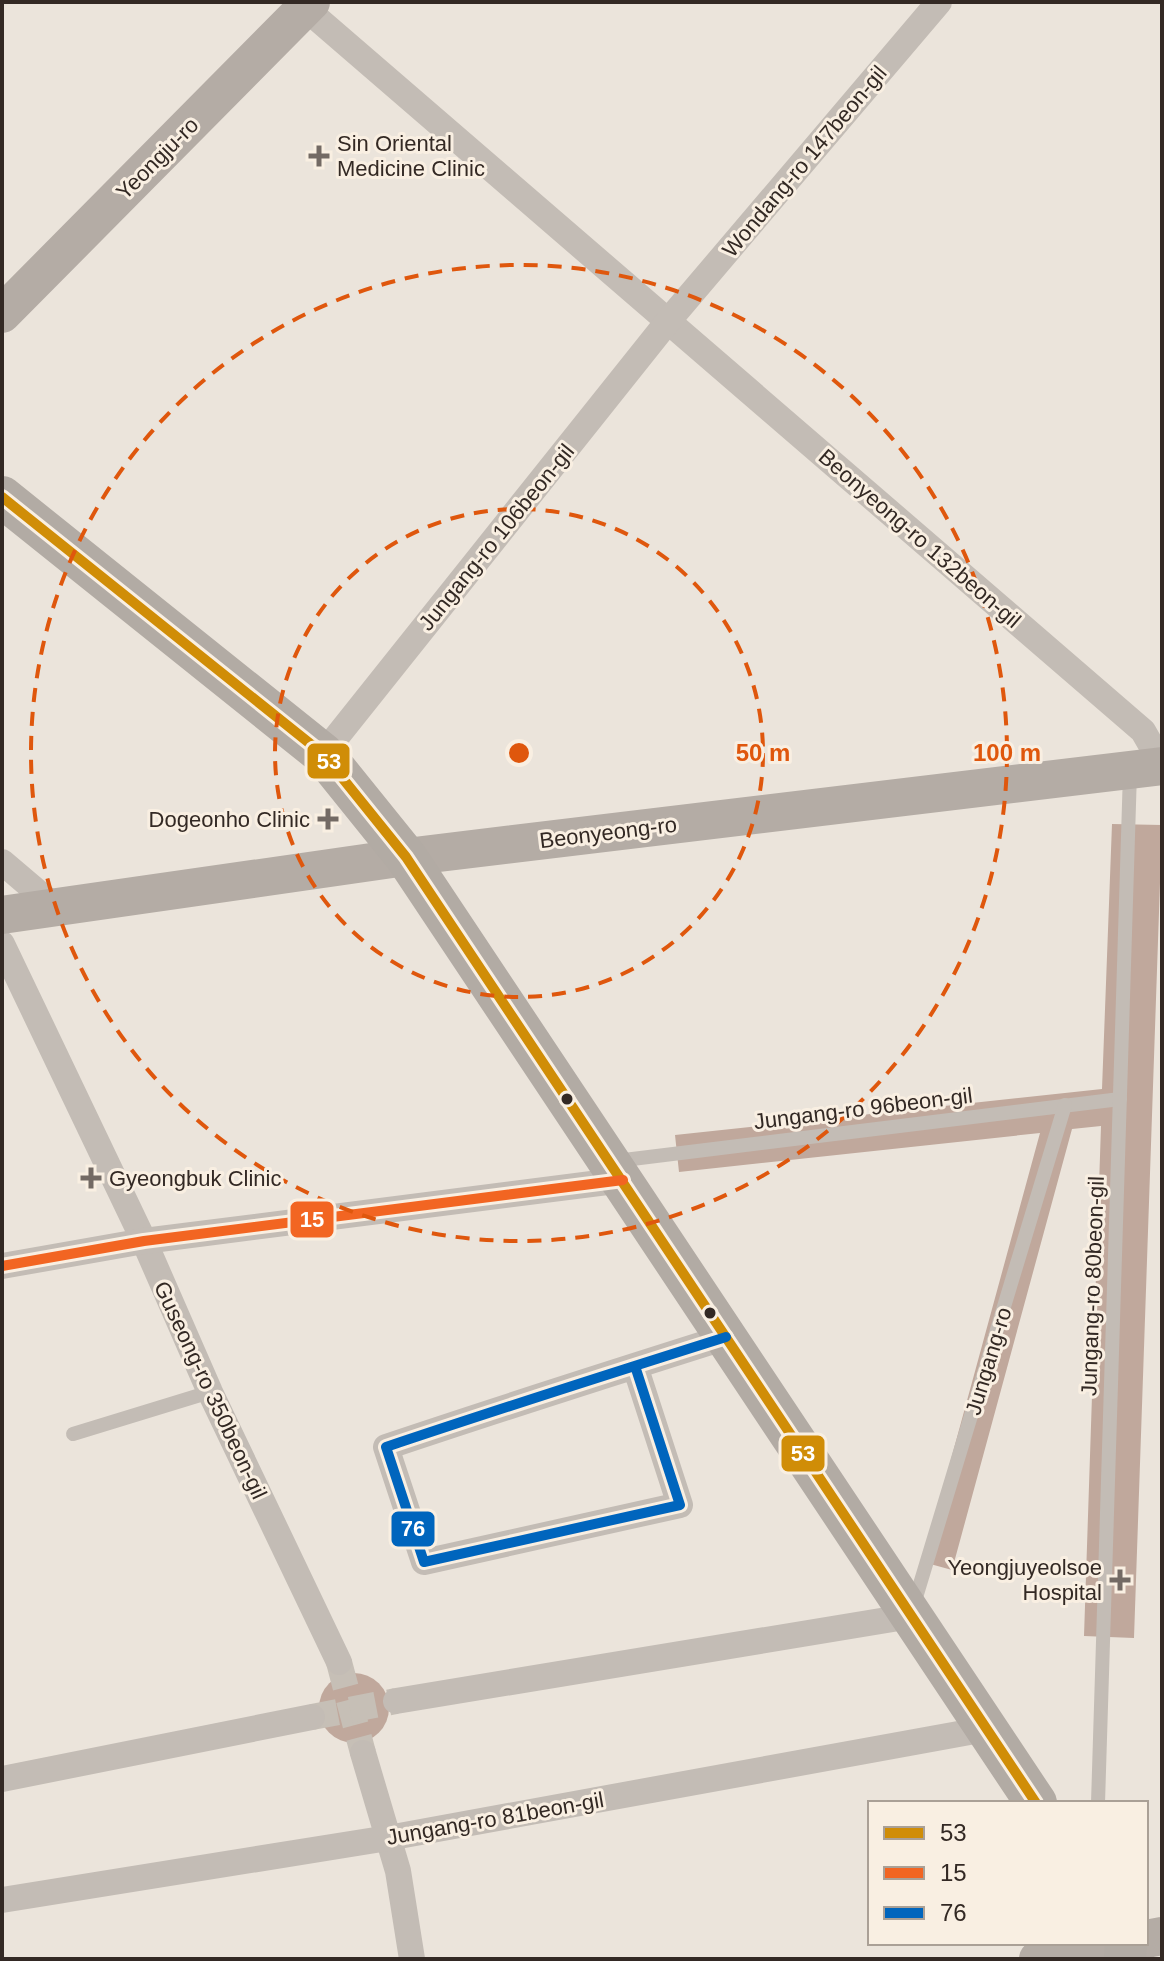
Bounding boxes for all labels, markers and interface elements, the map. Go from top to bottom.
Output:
street label: Wondang-ro 147beon-gil [717,61,892,262]
street label: Yeongju-ro [111,112,204,205]
place label: Sin Oriental Medicine Clinic [337,131,485,181]
marker: Sin Oriental Medicine Clinic [308,145,330,167]
street label: Jungang-ro 106beon-gil [414,439,579,635]
street label: Beonyeong-ro 132beon-gil [814,444,1026,633]
centre of rings [505,739,533,767]
text: 50 m [736,739,790,766]
text: 100 m [973,739,1041,766]
line badge: 53 [306,742,351,780]
text: 53 [317,749,341,774]
place label: Dogeonho Clinic [149,807,310,832]
marker: Dogeonho Clinic [317,808,339,830]
street label: Beonyeong-ro [538,812,678,853]
street label: Jungang-ro 96beon-gil [752,1083,974,1134]
unlabelled marker [559,1091,575,1107]
place label: Gyeongbuk Clinic [109,1166,281,1191]
marker: Gyeongbuk Clinic [80,1167,102,1189]
street label: Jungang-ro 80beon-gil [1076,1176,1109,1396]
line badge: 15 [289,1200,335,1239]
text: 15 [300,1207,324,1232]
street label: Guseong-ro 350beon-gil [149,1277,272,1503]
street label: Jungang-ro [960,1304,1017,1418]
unlabelled marker [702,1305,718,1321]
line badge: 53 [780,1434,826,1473]
text: 53 [791,1441,815,1466]
line badge: 76 [390,1510,436,1548]
text: 76 [401,1516,425,1541]
place label: Yeongjuyeolsoe Hospital [947,1555,1102,1605]
marker: Yeongjuyeolsoe Hospital [1109,1569,1131,1591]
street label: Jungang-ro 81beon-gil [385,1787,606,1850]
legend [868,1801,1148,1945]
text: 53 [940,1819,967,1846]
text: 15 [940,1859,967,1886]
text: 76 [940,1899,967,1926]

